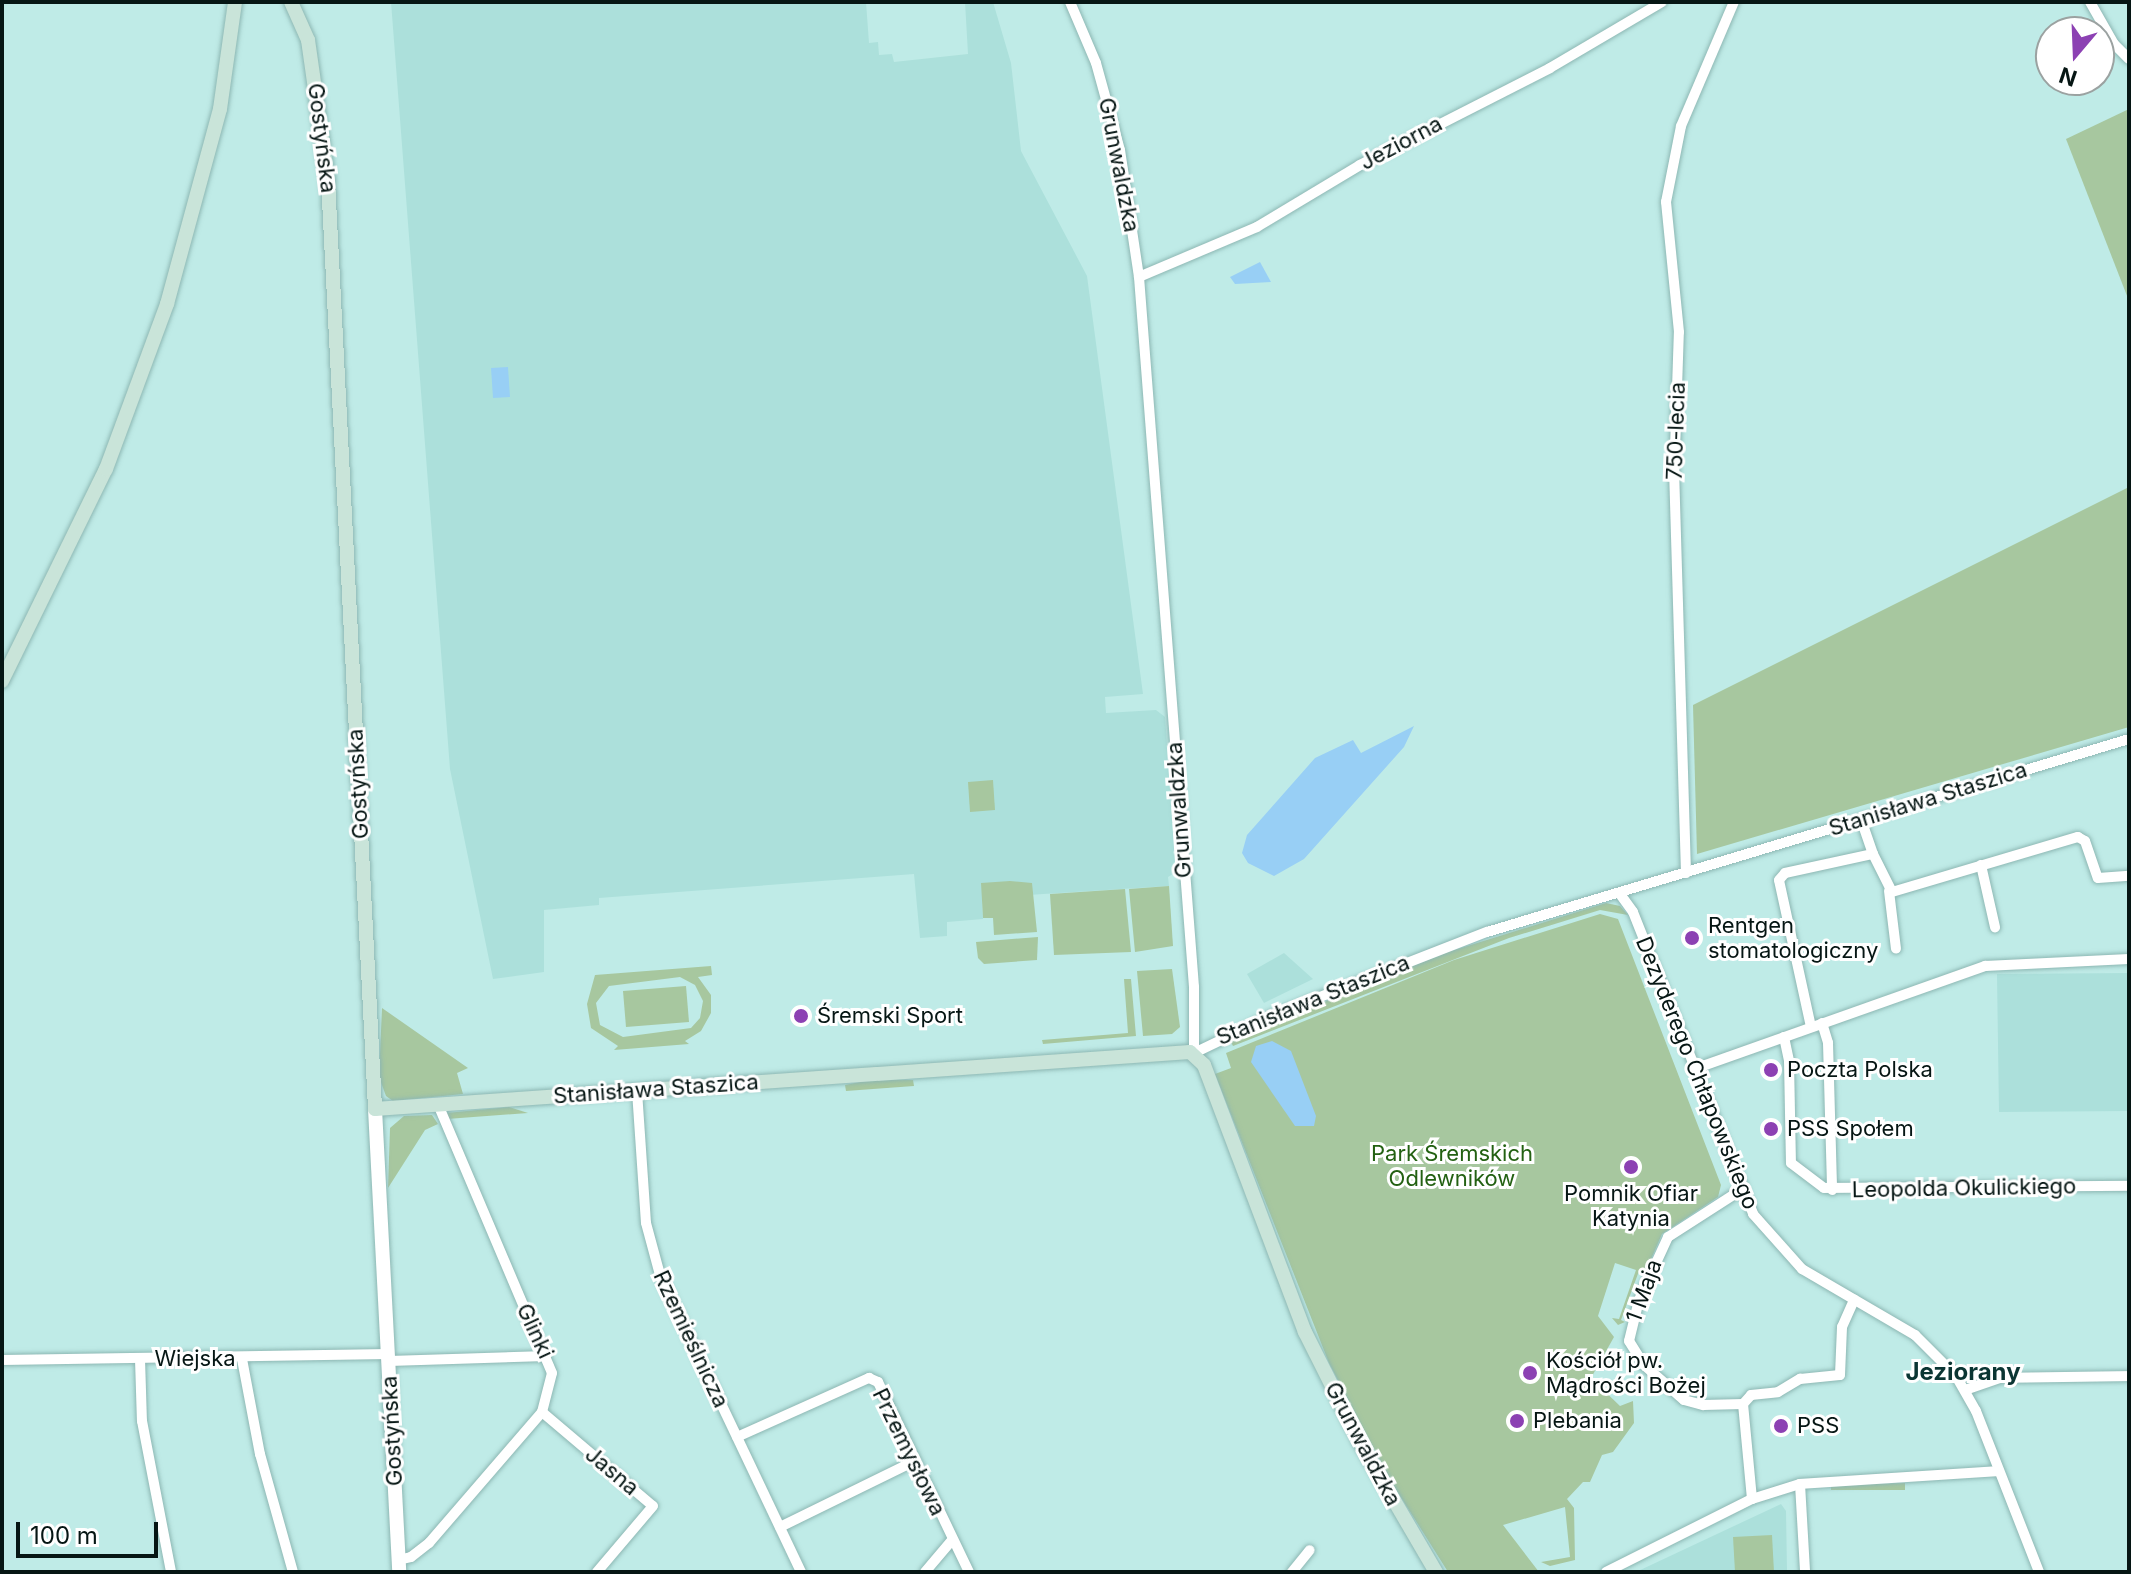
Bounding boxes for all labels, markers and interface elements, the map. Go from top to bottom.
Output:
north arrow [2035,16,2115,96]
text: N [2056,62,2080,92]
street label: Gostyńska [302,82,342,194]
street label: Grunwaldzka [1093,96,1145,234]
street label: Jeziorna [1355,110,1447,176]
street label: 750-lecia [1661,382,1691,480]
street label: Gostyńska [342,728,374,840]
street label: Grunwaldzka [1161,741,1197,879]
street label: Stanisława Staszica [1826,756,2030,842]
place label: Rentgen stomatologiczny [1708,912,1878,964]
marker: Rentgen stomatologiczny [1683,929,1701,947]
street label: Dezyderego Chłapowskiego [1630,933,1764,1213]
street label: Stanisława Staszica [1213,949,1413,1051]
place label: Śremski Sport [817,1003,963,1029]
marker: Śremski Sport [792,1007,810,1025]
place label: Poczta Polska [1787,1057,1933,1083]
marker: Poczta Polska [1762,1061,1780,1079]
street label: Stanisława Staszica [552,1069,760,1109]
place label: PSS Społem [1787,1116,1914,1142]
marker: PSS Społem [1762,1120,1780,1138]
park label: Park Śremskich Odlewników [1371,1140,1533,1192]
marker: Pomnik Ofiar Katynia [1622,1158,1640,1176]
street label: Leopolda Okulickiego [1852,1173,2076,1203]
place label: Pomnik Ofiar Katynia [1564,1180,1698,1232]
street label: 1 Maja [1620,1256,1668,1326]
street label: Rzemieślnicza [648,1266,734,1412]
street label: Glinki [511,1299,559,1363]
street label: Wiejska [154,1346,236,1372]
place label: Kościół pw. Mądrości Bożej [1546,1347,1706,1398]
district label: Jeziorany [1905,1358,2021,1386]
marker: Kościół pw. Mądrości Bożej [1521,1364,1539,1382]
street label: Gostyńska [376,1375,408,1487]
street label: Grunwaldzka [1319,1378,1407,1510]
street label: Przemysłowa [867,1384,951,1520]
place label: Plebania [1533,1408,1622,1434]
marker: Plebania [1508,1412,1526,1430]
place label: PSS [1797,1413,1839,1439]
marker: PSS [1772,1417,1790,1435]
street label: Jasna [580,1441,644,1501]
scale bar [20,1506,162,1556]
text: 100 m [30,1521,98,1550]

